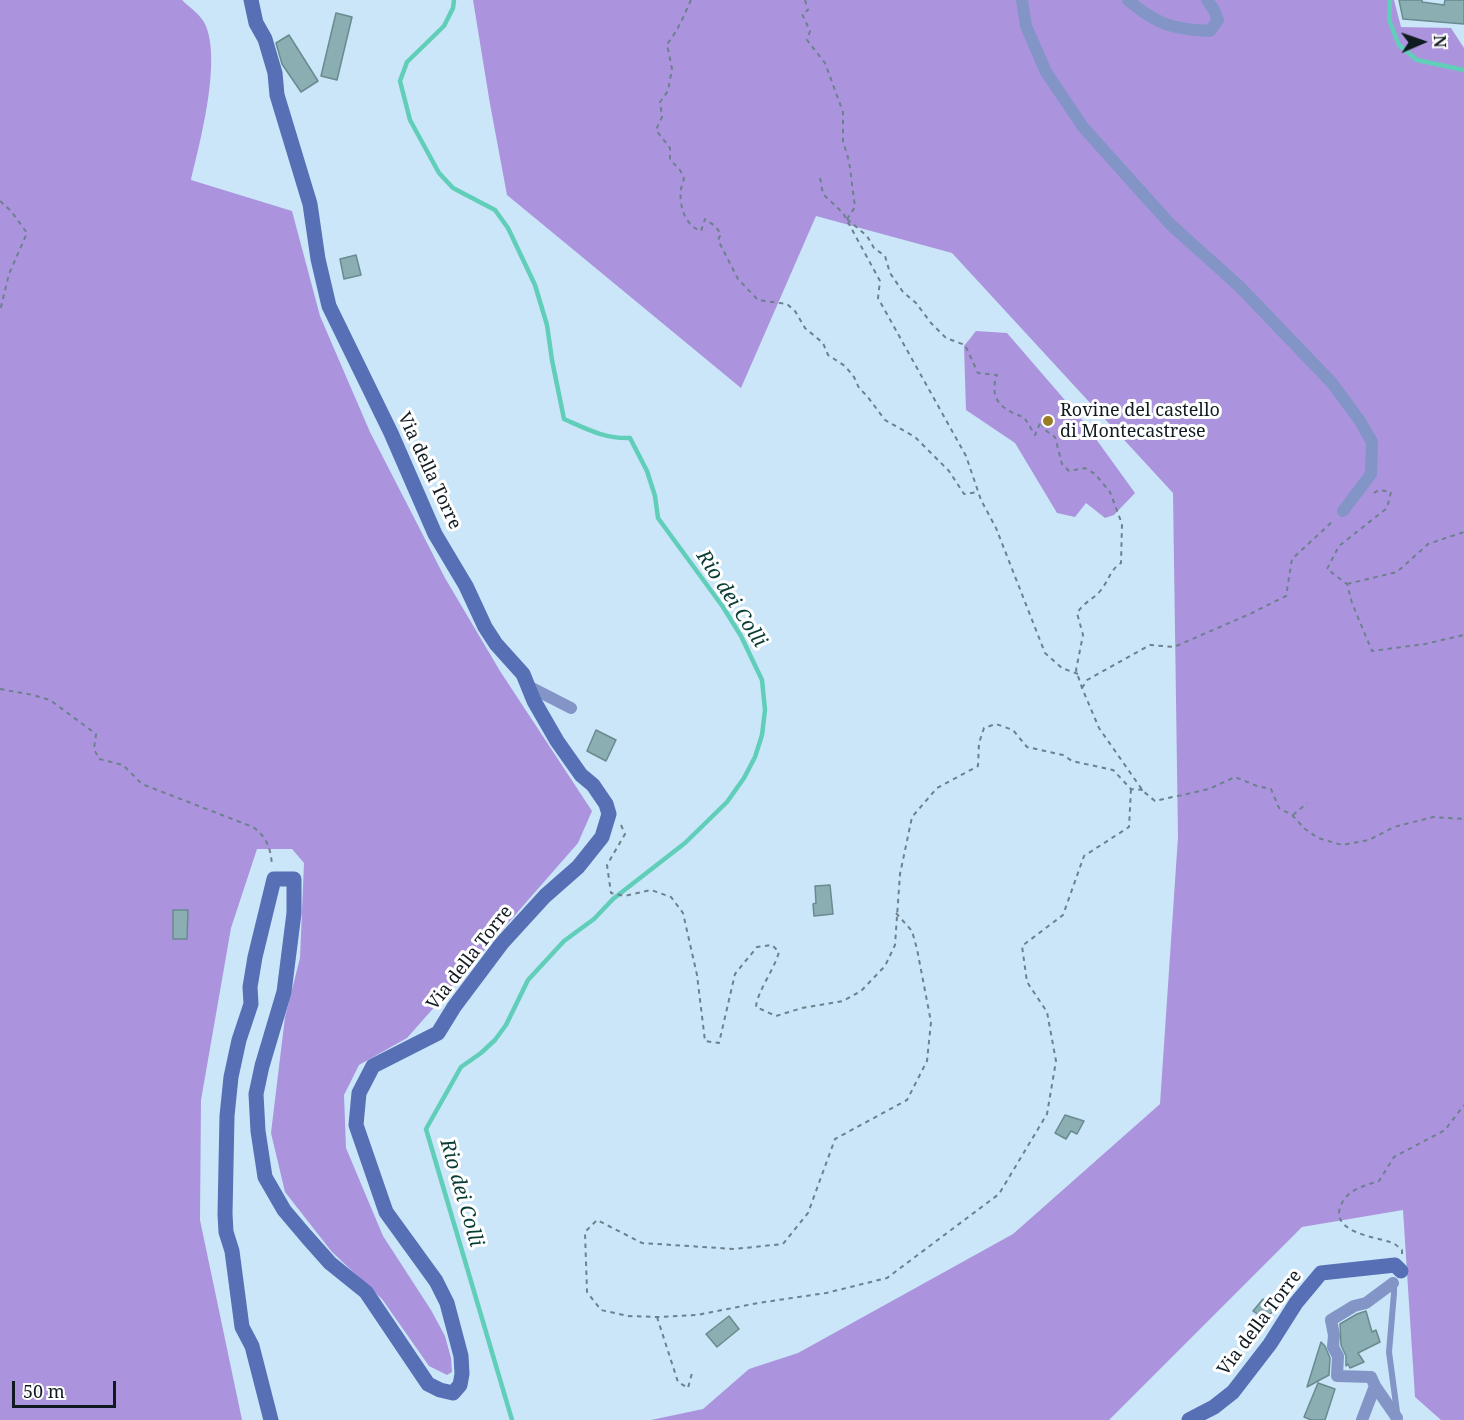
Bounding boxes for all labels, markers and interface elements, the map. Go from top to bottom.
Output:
north arrow [1392,12,1452,72]
text: N [1429,35,1451,48]
place label: Rovine del castello di Montecastrese [1060,400,1220,442]
street label: Via della Torre [392,409,466,533]
marker: Rovine del castello di Montecastrese [1041,414,1055,428]
water label: Rio dei Colli [691,546,771,652]
street label: Via della Torre [423,902,517,1014]
water label: Rio dei Colli [434,1136,488,1250]
street label: Via della Torre [1213,1266,1307,1380]
scale bar [15,1369,118,1407]
text: 50 m [23,1379,65,1403]

